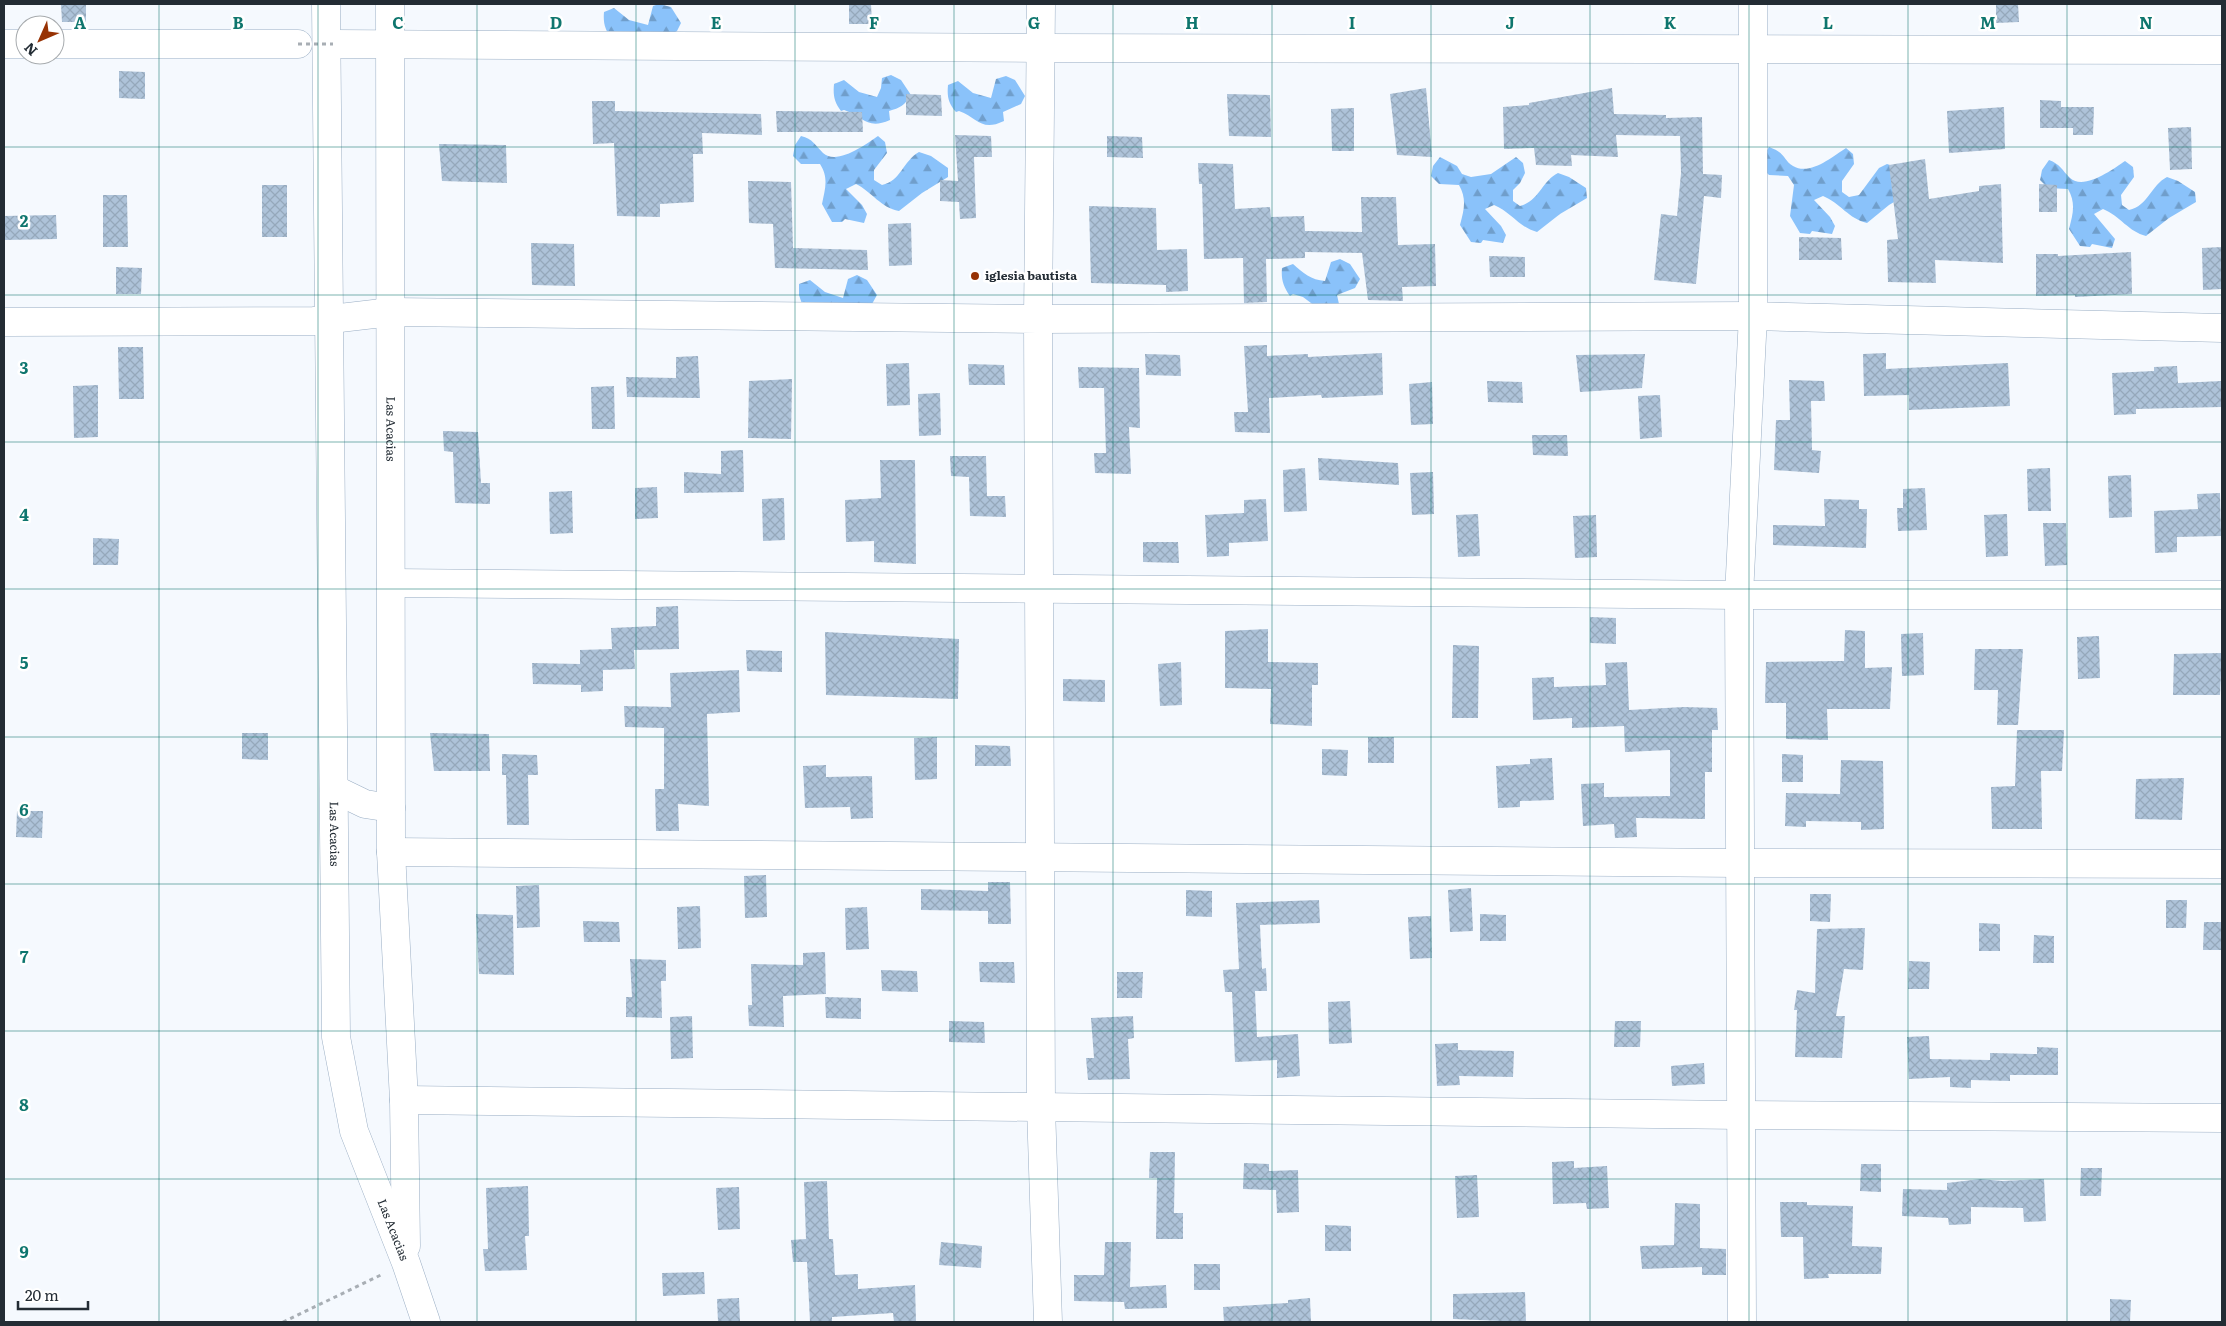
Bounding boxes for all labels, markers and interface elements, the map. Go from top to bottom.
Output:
text: A [74,10,86,34]
text: B [232,10,244,34]
text: C [392,10,404,34]
text: D [550,10,562,34]
text: E [711,10,722,34]
text: F [869,10,879,34]
text: G [1028,10,1040,34]
text: H [1185,10,1199,34]
text: I [1349,10,1355,34]
text: J [1505,10,1515,34]
text: K [1664,10,1677,34]
text: L [1823,10,1833,34]
text: M [1980,10,1996,34]
text: N [2139,10,2153,34]
north arrow [15,15,65,65]
text: N [19,38,41,61]
text: 2 [20,208,29,232]
place label: iglesia bautista [985,266,1077,284]
marker: iglesia bautista [969,270,981,282]
text: 3 [20,355,29,379]
street label: Las Acacias [382,397,401,462]
text: 4 [19,502,29,526]
text: 5 [20,650,29,674]
text: 6 [19,797,29,821]
street label: Las Acacias [326,801,344,867]
text: 7 [20,944,29,968]
text: 8 [19,1092,29,1116]
street label: Las Acacias [374,1196,414,1263]
text: 9 [19,1239,29,1263]
scale bar [18,1278,88,1310]
text: 20 m [25,1283,59,1306]

